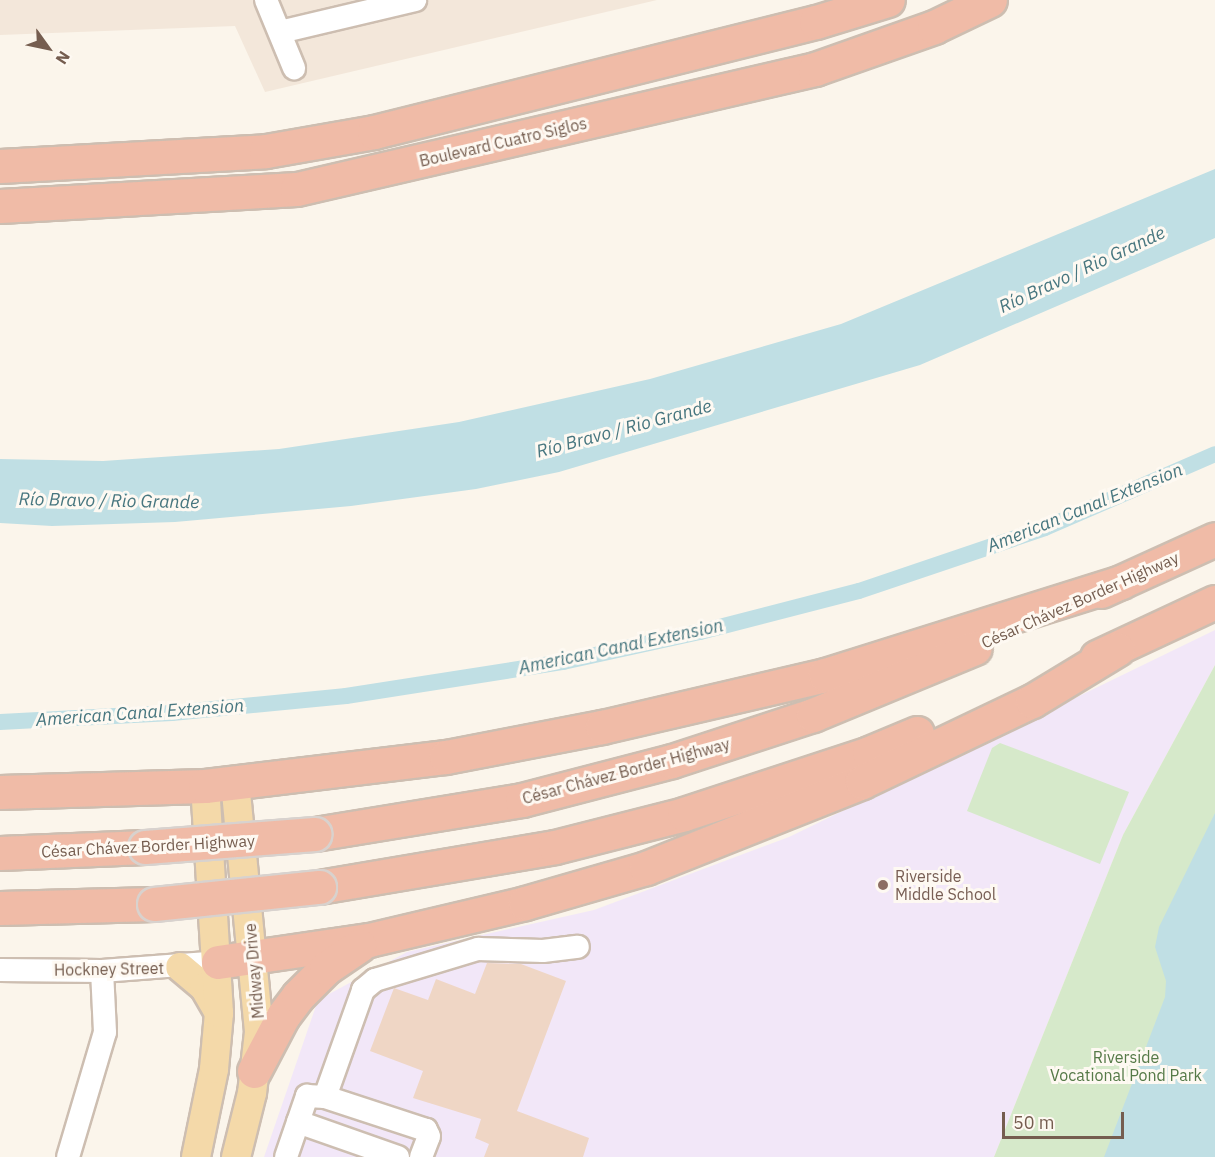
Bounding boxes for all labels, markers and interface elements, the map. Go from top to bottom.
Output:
north arrow [18,18,78,78]
text: N [52,47,75,68]
street label: Boulevard Cuatro Siglos [417,113,589,171]
water label: Río Bravo / Rio Grande [996,222,1168,318]
water label: Río Bravo / Rio Grande [534,395,714,463]
water label: American Canal Extension [984,459,1186,557]
water label: Río Bravo / Rio Grande [18,489,200,513]
street label: César Chávez Border Highway [978,548,1182,652]
water label: American Canal Extension [517,615,725,679]
water label: American Canal Extension [35,695,245,731]
street label: César Chávez Border Highway [520,734,732,808]
street label: César Chávez Border Highway [41,831,255,861]
place label: Riverside Middle School [895,866,996,904]
marker: Riverside Middle School [876,878,890,892]
street label: Midway Drive [240,922,268,1020]
street label: Hockney Street [54,958,164,980]
park label: Riverside Vocational Pond Park [1050,1047,1202,1085]
scale bar [1005,1100,1126,1138]
text: 50 m [1013,1111,1055,1134]

